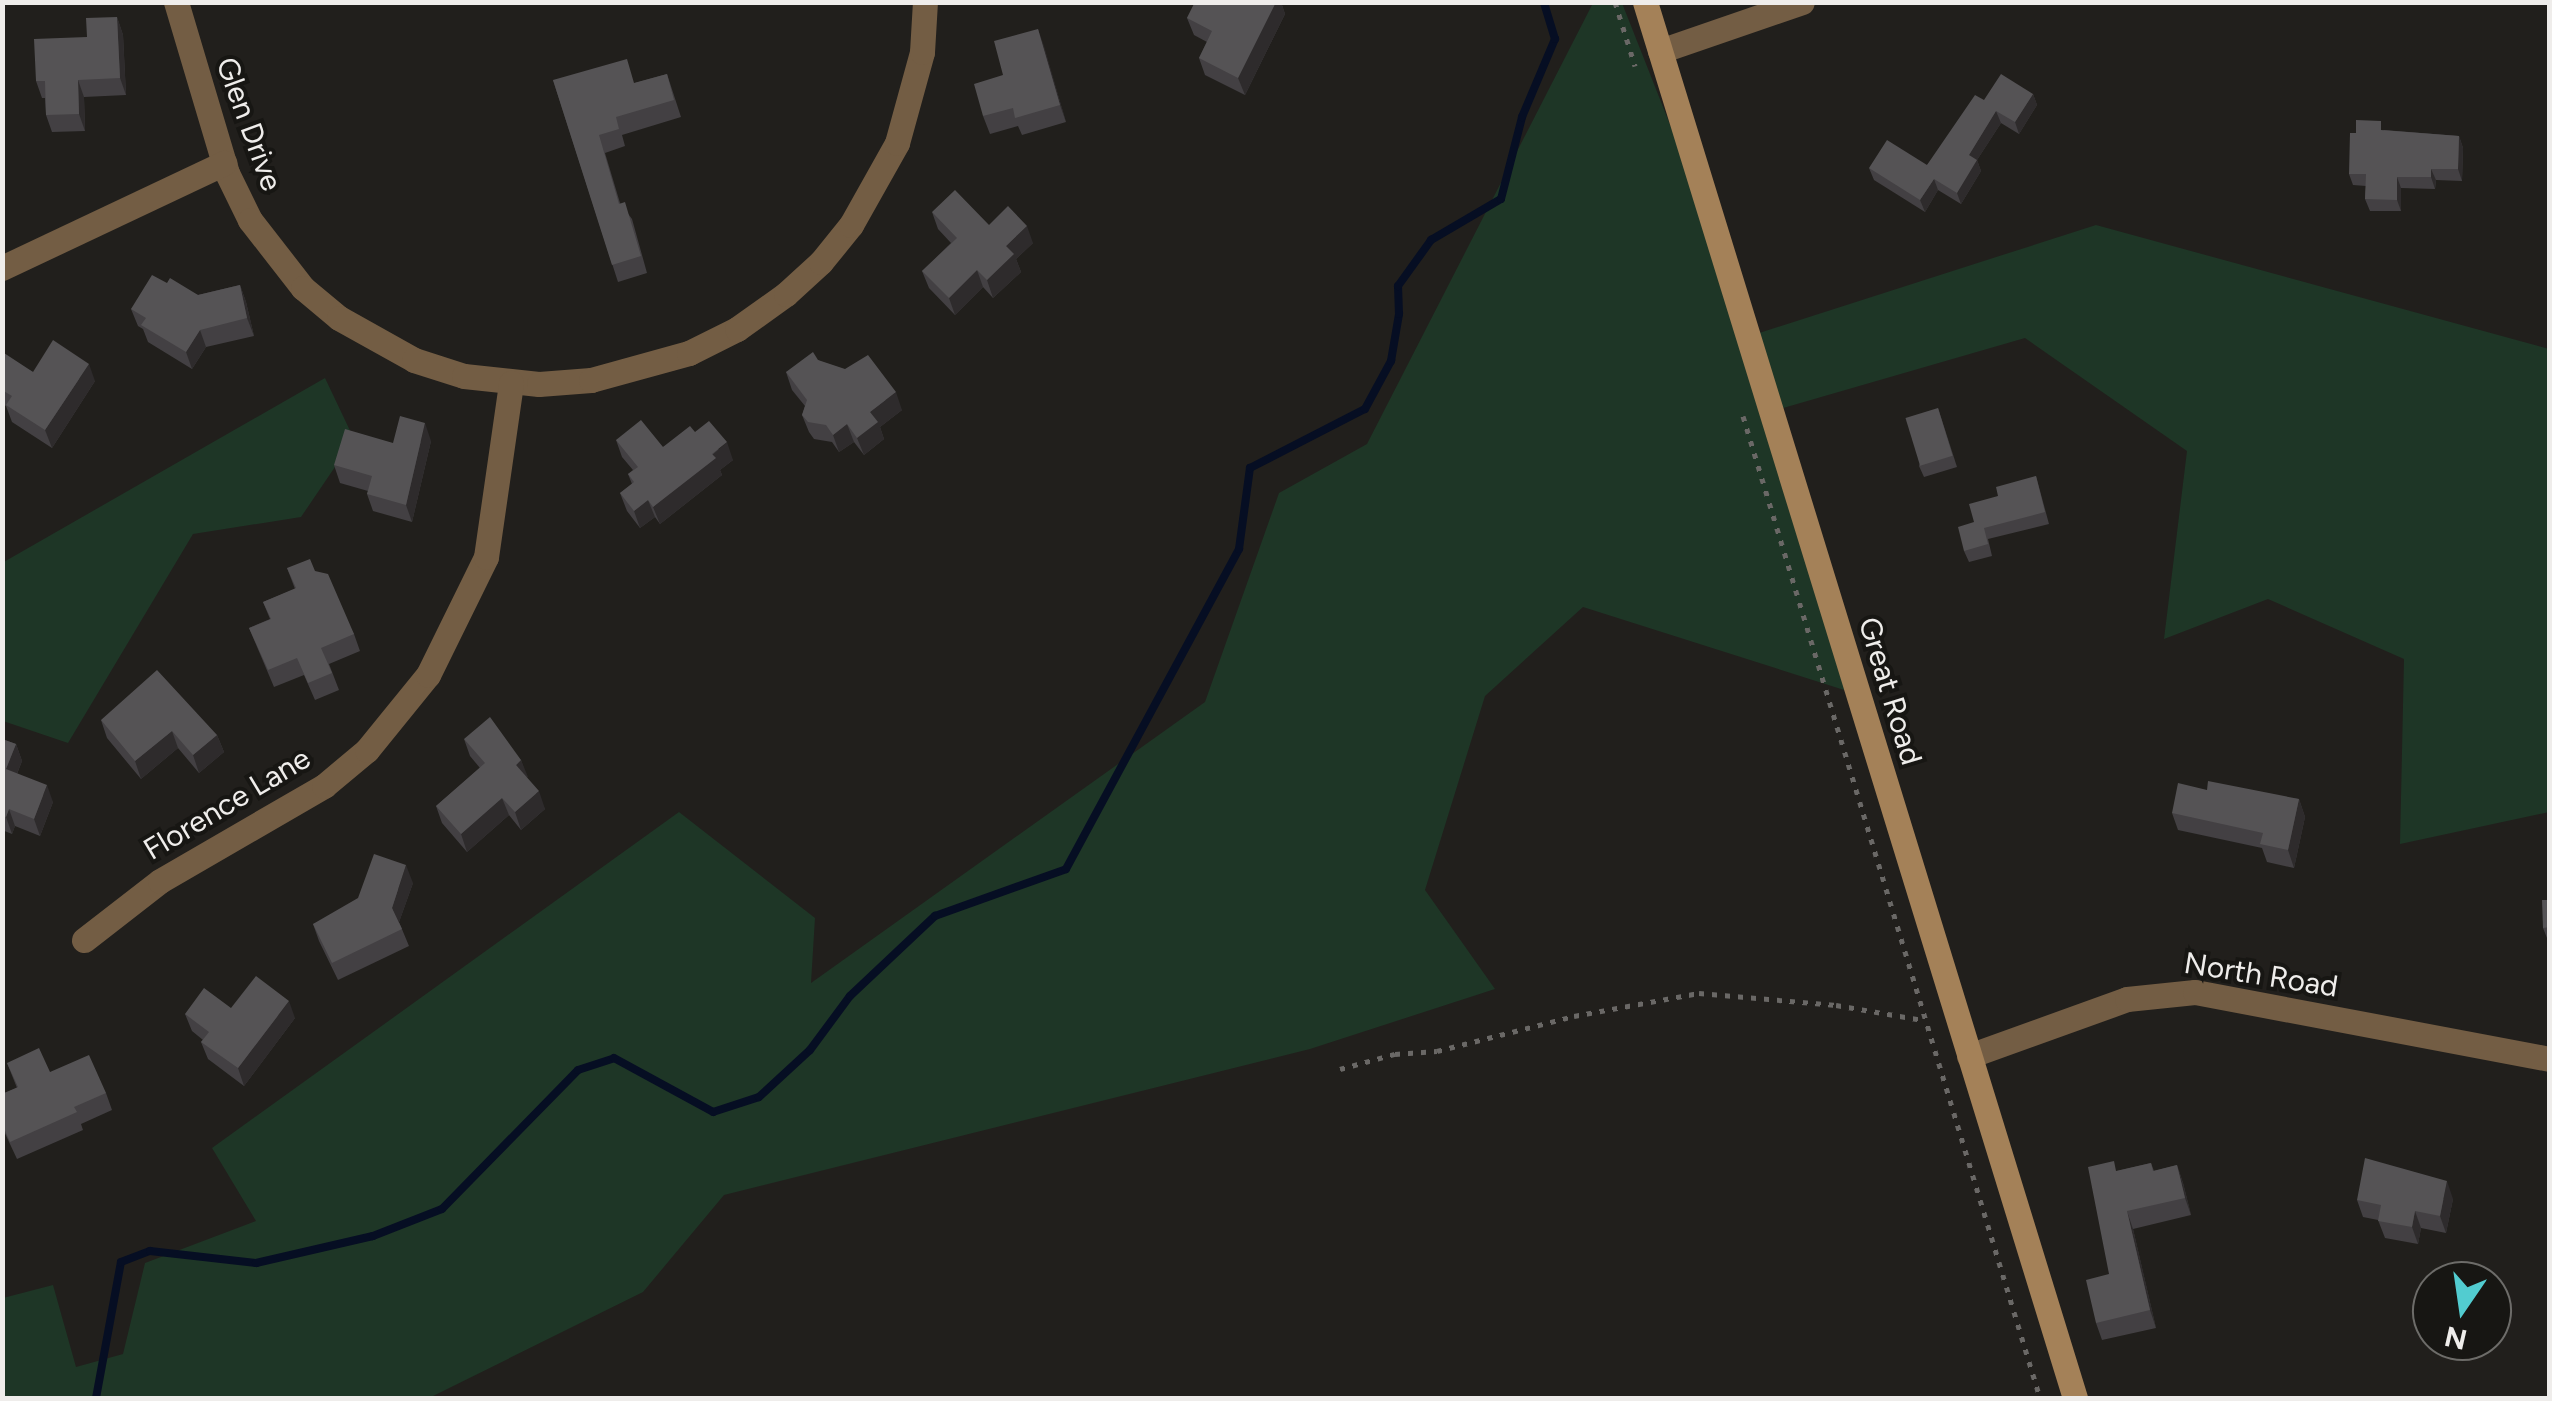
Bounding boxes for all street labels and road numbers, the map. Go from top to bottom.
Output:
street label: Glen Drive [208,52,290,196]
street label: Great Road [1851,613,1929,769]
street label: Florence Lane [137,740,317,868]
street label: North Road [2181,945,2341,1005]

